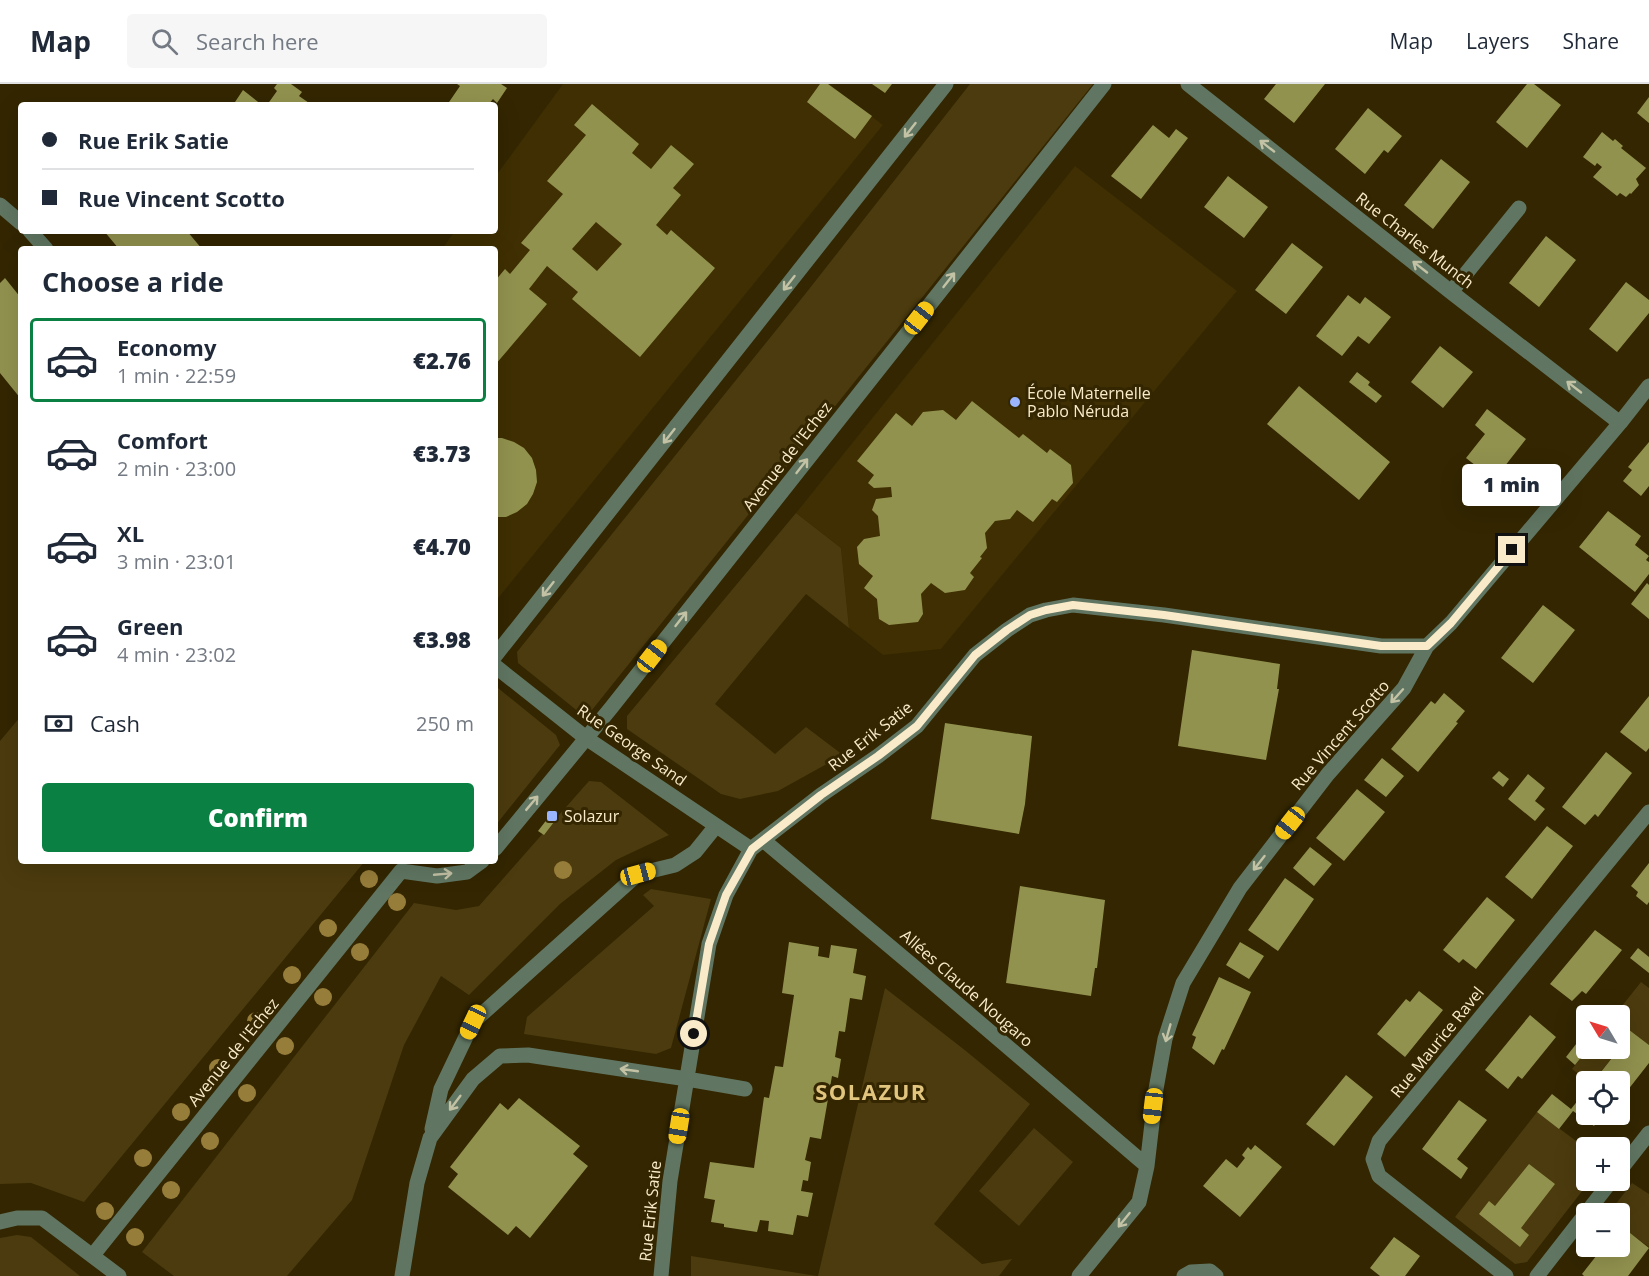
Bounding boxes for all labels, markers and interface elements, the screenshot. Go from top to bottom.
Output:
search box [127,14,547,68]
text: Map [30,22,91,60]
icon: search [148,25,181,58]
text: Search here [196,26,319,56]
text: Map [1390,27,1433,55]
text: Layers [1466,27,1530,55]
text: Share [1563,27,1619,55]
one-way arrow [904,122,917,138]
text: Rue Erik Satie [78,125,229,155]
one-way arrow [1259,140,1275,153]
text: Rue Vincent Scotto [78,183,285,213]
street label: Rue Charles Munch [1351,187,1479,293]
one-way arrow [1412,261,1428,274]
text: Choose a ride [42,263,224,300]
one-way arrow [942,272,955,288]
one-way arrow [783,275,796,291]
car [901,298,937,338]
text: Economy [117,332,216,362]
icon: car [45,333,99,387]
text: €2.76 [413,345,471,375]
text: 1 min · 22:59 [117,362,236,389]
one-way arrow [1566,381,1582,394]
place label: École Maternelle Pablo Néruda [1027,382,1151,422]
marker: École Maternelle Pablo Néruda [1008,395,1022,409]
street label: Avenue de l'Echez [737,397,837,515]
text: Comfort [117,425,208,455]
icon: car [45,426,99,480]
one-way arrow [662,428,675,444]
text: €3.73 [413,438,471,468]
text: 2 min · 23:00 [117,455,236,482]
one-way arrow [795,458,808,474]
callout: 1 min [1462,463,1562,505]
text: 1 min [1483,471,1540,498]
text: XL [117,518,144,548]
icon: car [45,519,99,573]
text: €4.70 [413,531,471,561]
route end [1498,536,1525,563]
text: 3 min · 23:01 [117,548,236,575]
one-way arrow [541,581,554,597]
text: Green [117,611,183,641]
one-way arrow [674,611,687,627]
icon: car [45,612,99,666]
text: €3.98 [413,624,471,654]
car [634,636,670,676]
text: 4 min · 23:02 [117,641,236,668]
street label: Rue Vincent Scotto [1286,675,1394,795]
one-way arrow [1390,688,1404,703]
street label: Rue Erik Satie [823,696,917,776]
street label: Rue George Sand [573,699,691,791]
icon: cash [42,707,75,740]
text: Cash [90,708,140,738]
text: 250 m [416,710,474,737]
button: Confirm [42,783,474,852]
one-way arrow [526,796,539,812]
car [1272,803,1308,843]
place label: Solazur [564,805,620,827]
marker: Solazur [545,809,559,823]
one-way arrow [1253,854,1266,870]
car [618,861,658,887]
one-way arrow [433,868,452,879]
street label: Allées Claude Nougaro [896,924,1038,1052]
street label: Rue Maurice Ravel [1385,982,1489,1102]
street label: Avenue de l'Echez [183,993,283,1111]
car [457,1002,489,1042]
north arrow [1576,1005,1630,1059]
map controls [1576,1005,1630,1257]
route start [680,1020,707,1047]
one-way arrow [1162,1023,1173,1042]
one-way arrow [620,1064,639,1075]
button: locate [1576,1071,1630,1125]
district label: SOLAZUR [815,1076,927,1106]
car [1142,1087,1164,1125]
one-way arrow [449,1094,462,1110]
car [667,1107,691,1145]
button: + [1576,1137,1630,1191]
street label: Rue Erik Satie [634,1159,666,1262]
button: − [1576,1203,1630,1257]
one-way arrow [1118,1212,1131,1228]

